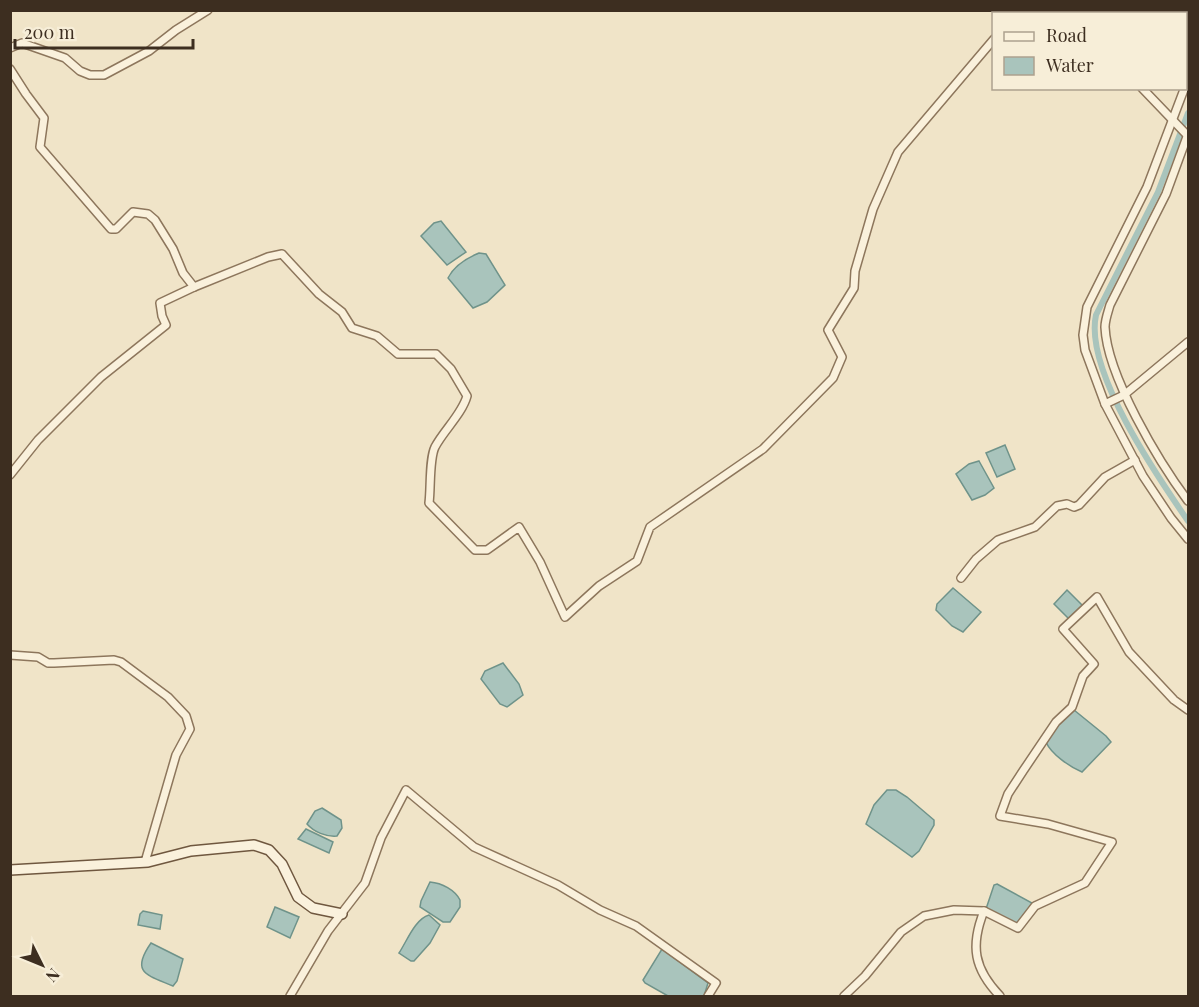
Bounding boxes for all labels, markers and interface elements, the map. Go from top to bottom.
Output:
scale bar [15,12,194,50]
legend [992,12,1187,90]
text: 200 m [24,20,75,44]
text: Road [1046,23,1087,47]
text: Water [1045,53,1094,77]
north arrow [12,935,72,995]
text: N [41,964,65,987]

